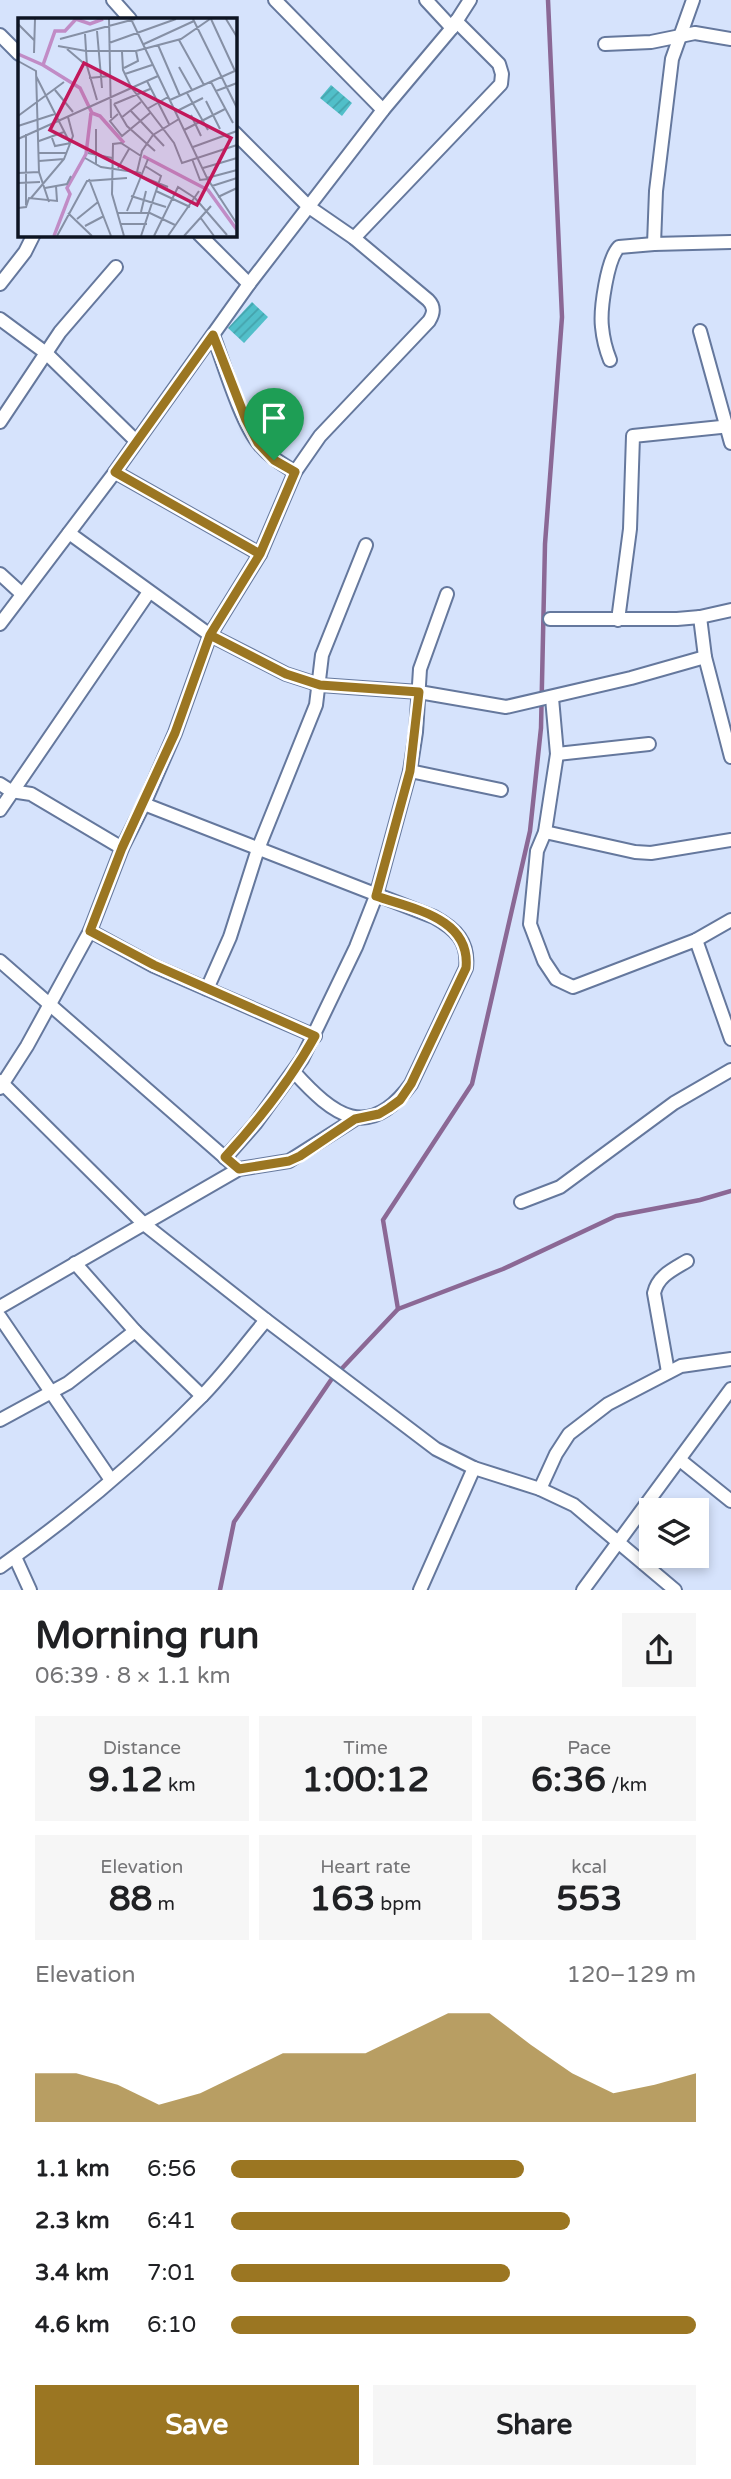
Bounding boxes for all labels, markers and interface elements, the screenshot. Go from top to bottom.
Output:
inset map [18,18,236,236]
pin [244,388,304,460]
icon: arrive [255,399,293,437]
map controls [639,1498,709,1568]
button: layers [639,1498,709,1568]
text: Morning run [35,1613,259,1659]
button: share [622,1613,696,1687]
text: 06:39 · 8 × 1.1 km [35,1662,231,1690]
text: Distance [103,1737,181,1759]
text: Time [343,1737,388,1759]
text: Pace [567,1737,611,1759]
text: 9.12 [88,1759,163,1801]
text: 1:00:12 [301,1759,430,1801]
text: 6:36 [531,1759,606,1801]
text: km [163,1774,196,1796]
text: /km [606,1774,647,1796]
text: Elevation [100,1856,183,1878]
text: Heart rate [320,1856,411,1878]
text: kcal [571,1856,607,1878]
text: 88 [109,1878,153,1920]
text: 163 [309,1878,375,1920]
text: 553 [556,1878,622,1920]
text: m [153,1893,175,1915]
text: bpm [375,1893,422,1915]
text: Elevation [35,1961,136,1989]
text: 120–129 m [567,1961,696,1989]
text: 1.1 km [35,2155,110,2183]
text: 6:56 [147,2155,196,2183]
text: 2.3 km [35,2207,110,2235]
text: 6:41 [147,2207,196,2235]
text: 3.4 km [35,2259,109,2287]
text: 7:01 [147,2259,196,2287]
text: 4.6 km [35,2311,110,2339]
text: 6:10 [147,2311,196,2339]
button: Save [35,2385,359,2465]
button: Share [373,2385,696,2465]

